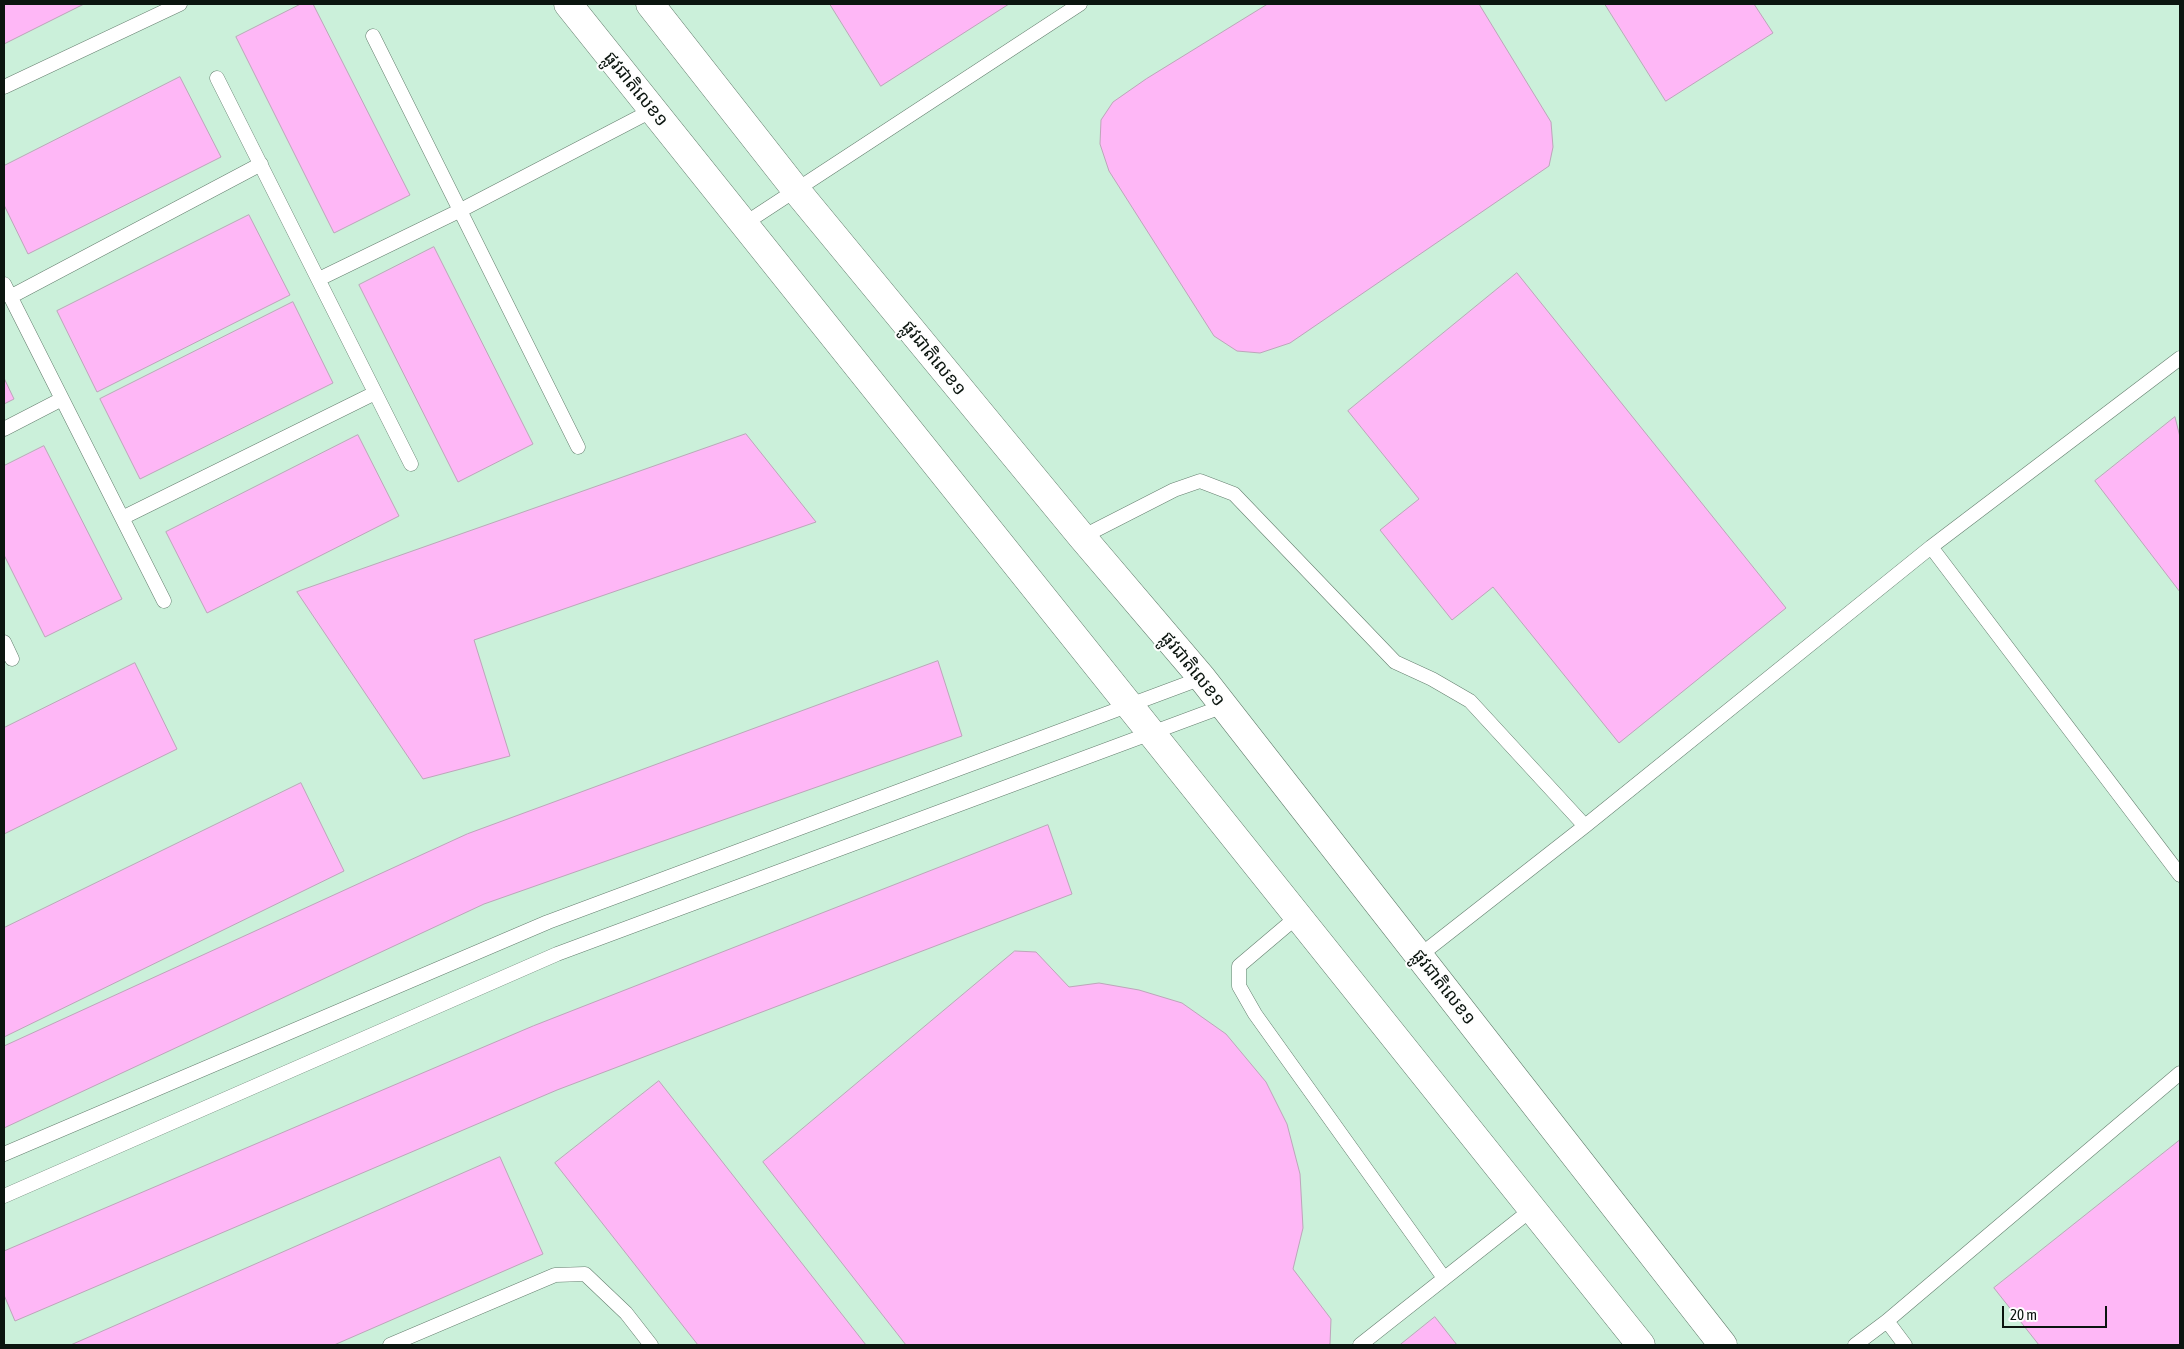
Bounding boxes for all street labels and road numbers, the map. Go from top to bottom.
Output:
street label: ផ្លូវជាតិលេខ១ [599,47,673,131]
street label: ផ្លូវជាតិលេខ១ [897,316,971,400]
street label: ផ្លូវជាតិលេខ១ [1156,627,1230,711]
street label: ផ្លូវជាតិលេខ១ [1408,945,1480,1029]

